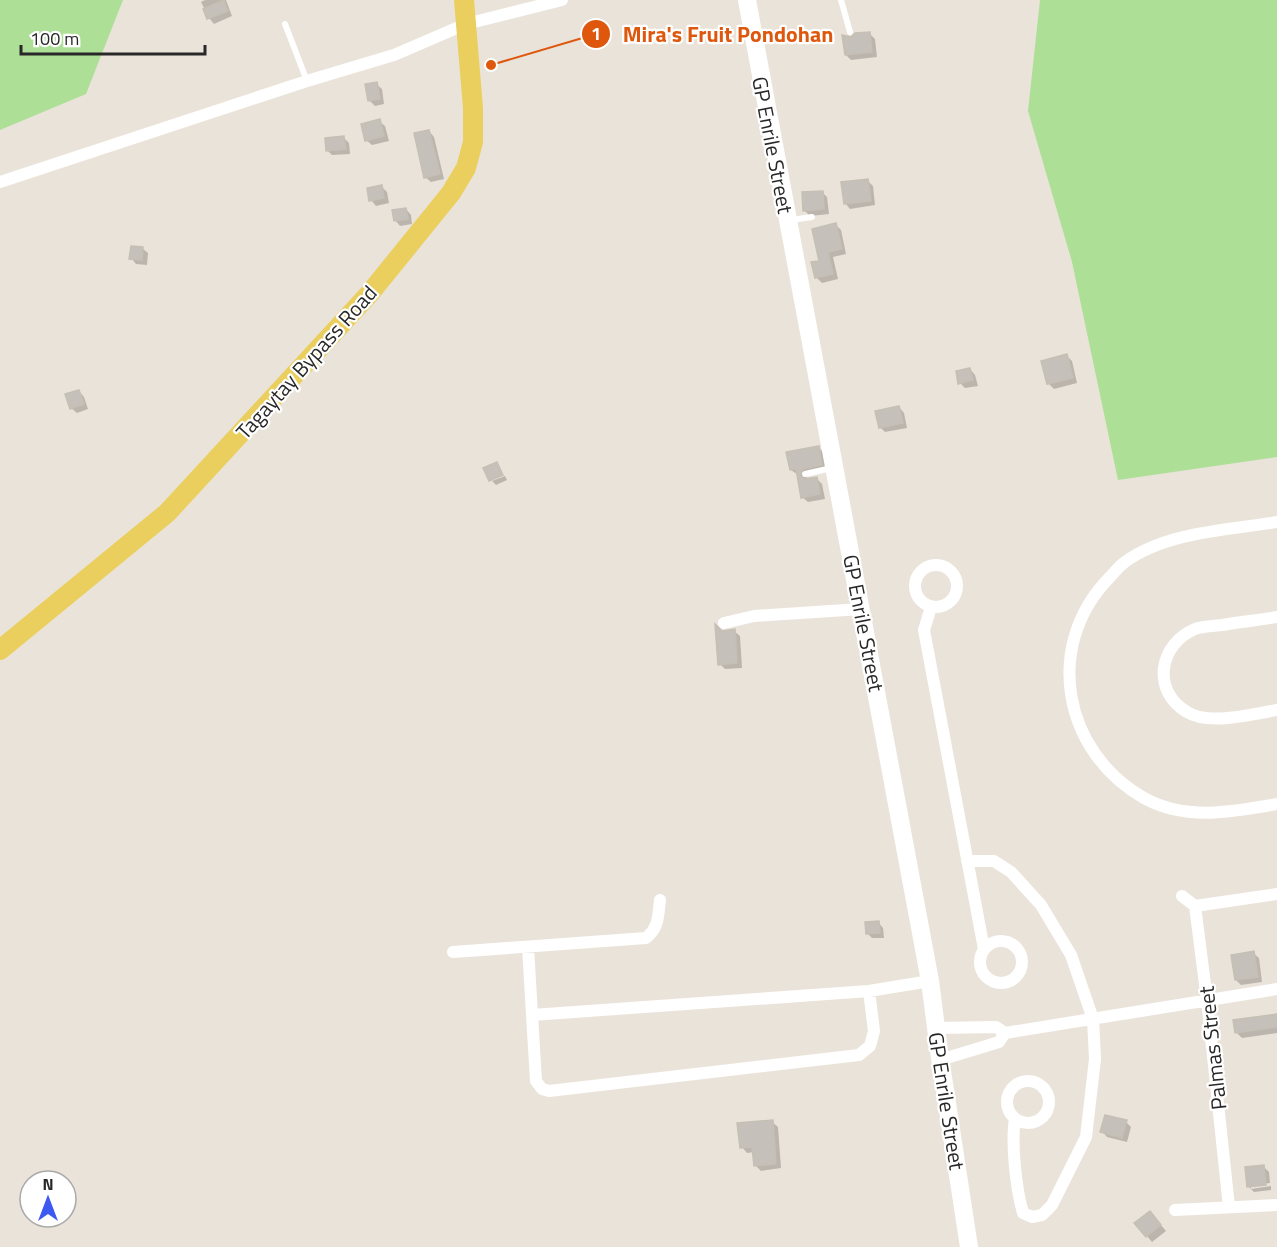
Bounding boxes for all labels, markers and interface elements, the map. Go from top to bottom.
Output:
callout: Mira's Fruit Pondohan [581,14,846,54]
text: Mira's Fruit Pondohan [623,17,833,51]
scale bar [21,18,206,56]
text: 1 [591,20,601,47]
text: 100 m [30,25,79,52]
street label: GP Enrile Street [744,74,802,217]
street label: Tagaytay Bypass Road [228,278,384,446]
street label: GP Enrile Street [835,552,893,695]
street label: Palmas Street [1190,984,1234,1111]
street label: GP Enrile Street [920,1030,974,1173]
north arrow [18,1169,78,1229]
text: N [42,1172,54,1196]

